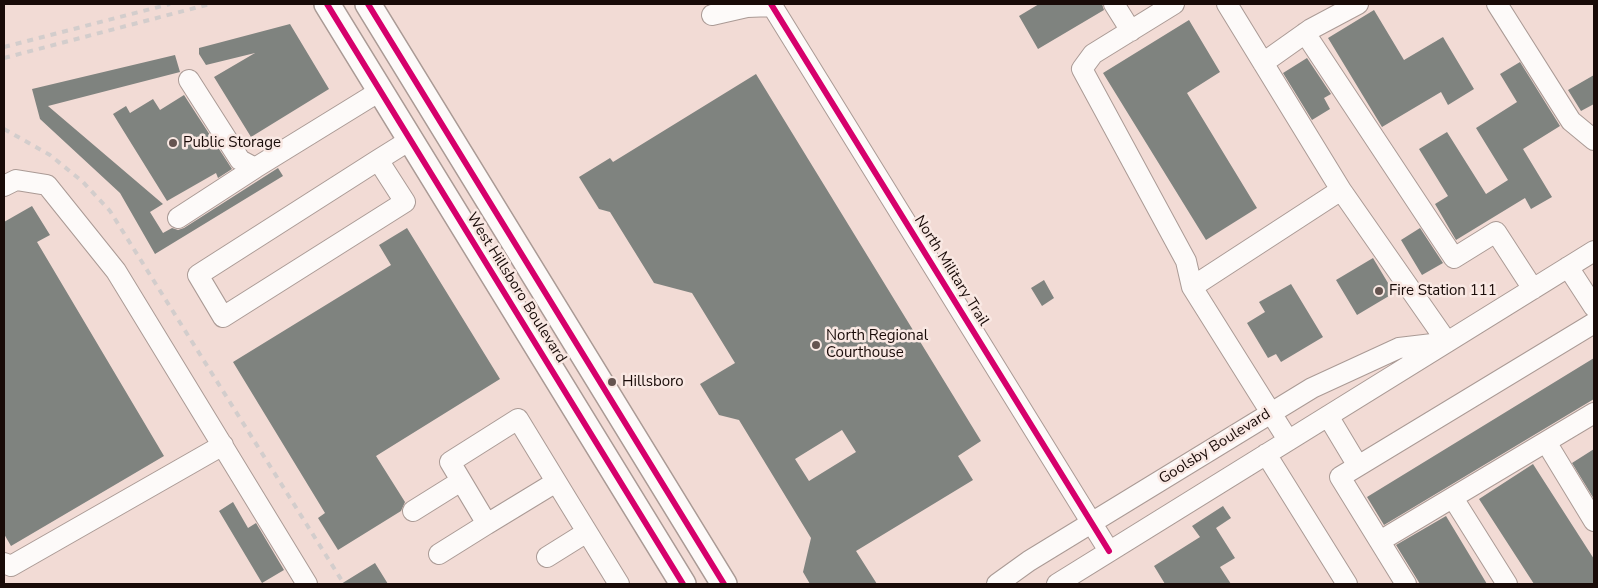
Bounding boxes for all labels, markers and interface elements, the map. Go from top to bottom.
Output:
place label: Public Storage [183,134,281,152]
marker: Public Storage [167,137,179,149]
street label: West Hillsboro Boulevard [462,209,570,367]
street label: North Military Trail [910,213,992,329]
place label: Fire Station 111 [1389,282,1497,300]
marker: Fire Station 111 [1373,285,1385,297]
place label: North Regional Courthouse [826,327,928,362]
marker: North Regional Courthouse [810,339,822,351]
place label: Hillsboro [622,373,684,391]
marker: Hillsboro [606,376,618,388]
street label: Goolsby Boulevard [1156,405,1274,489]

